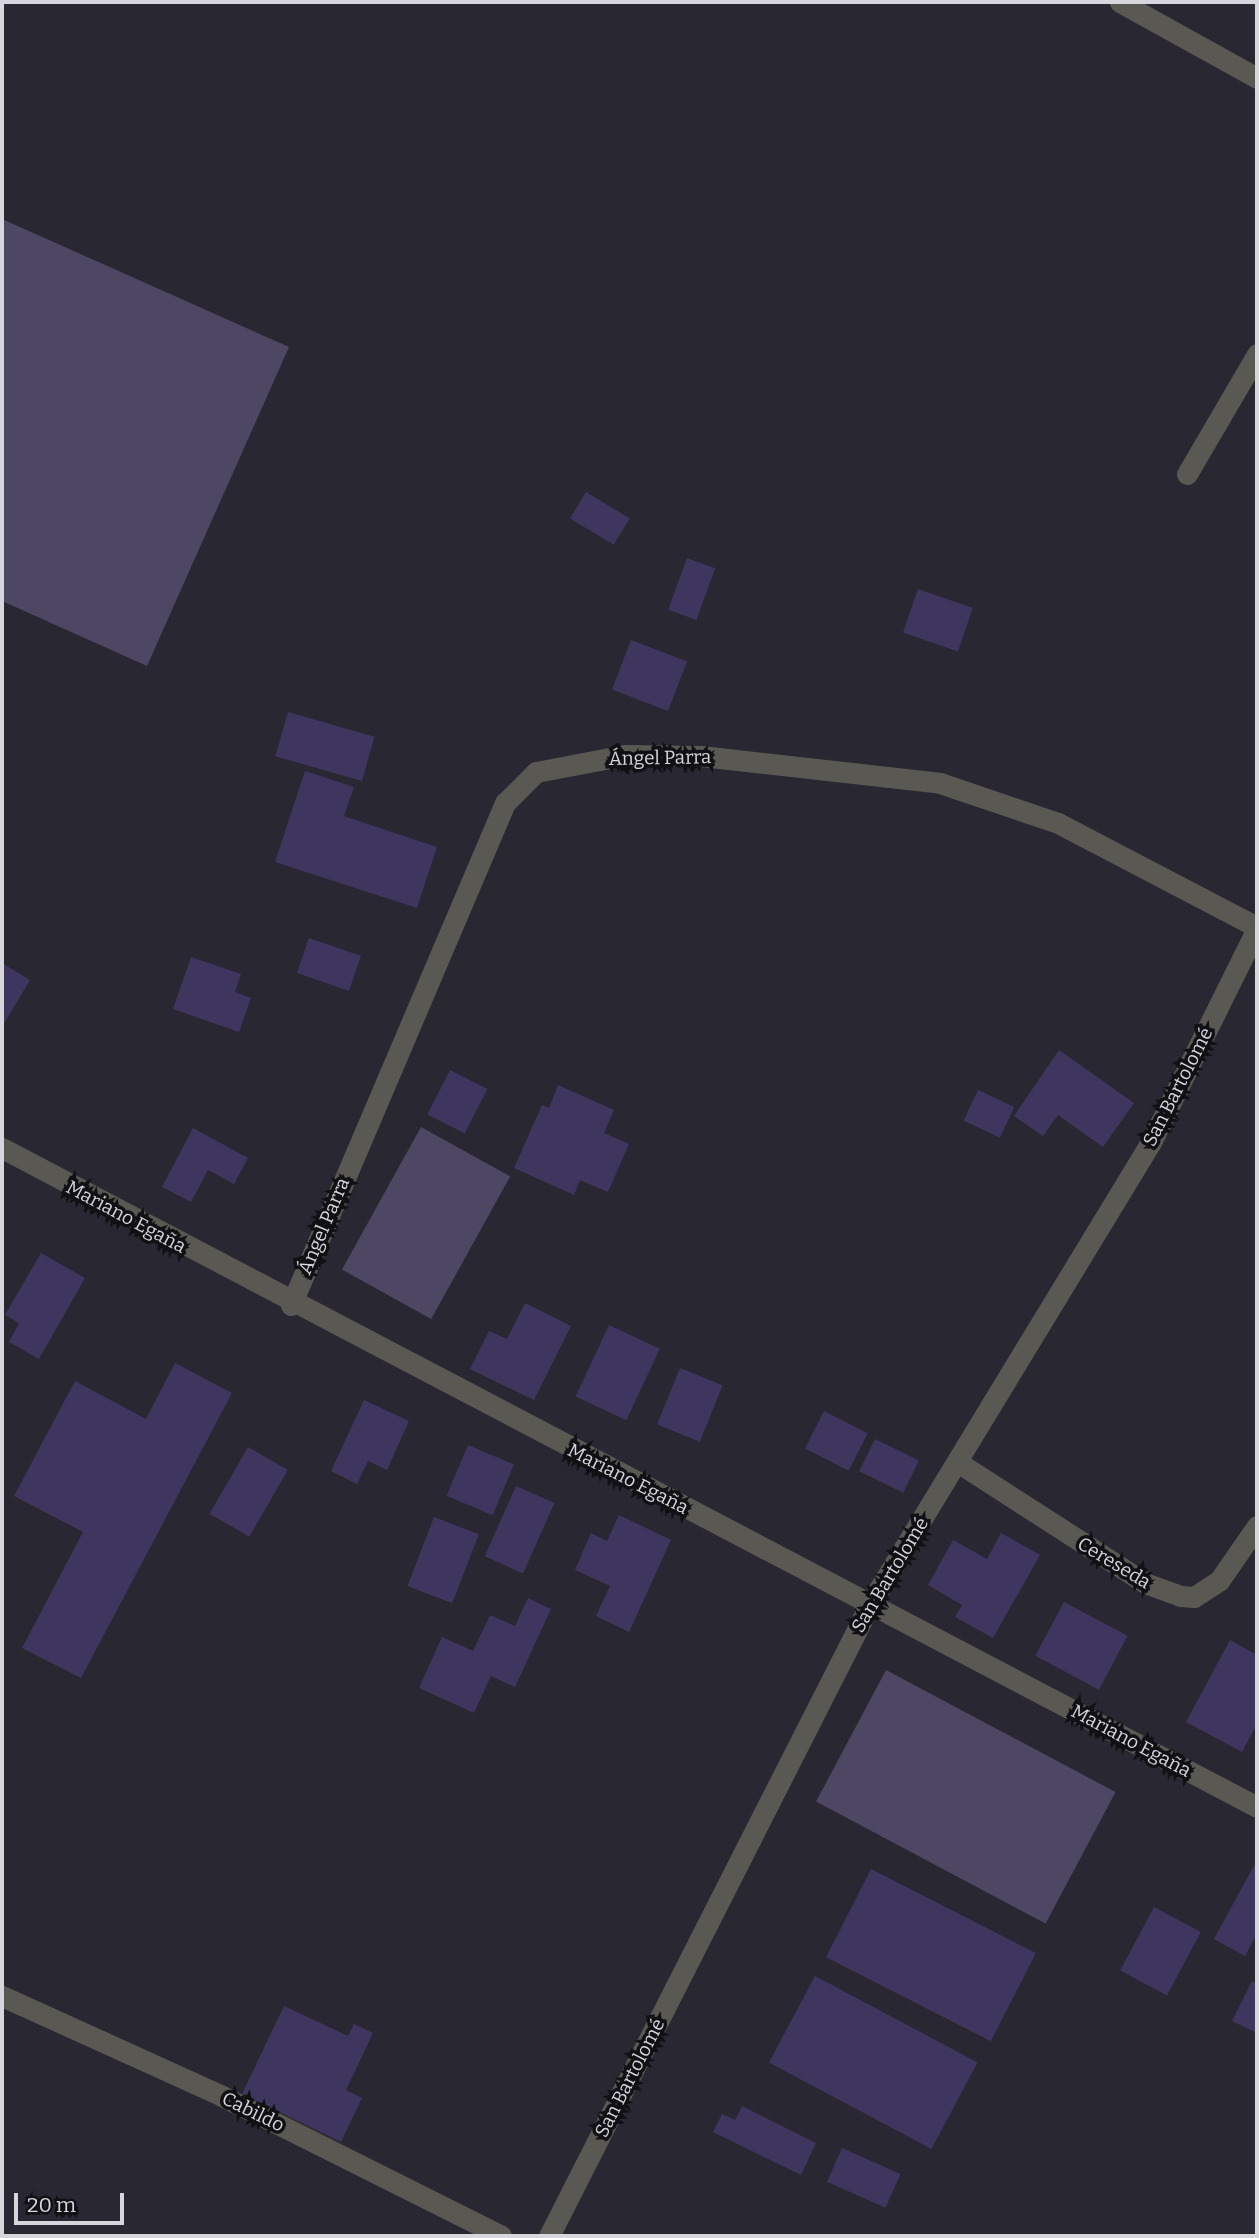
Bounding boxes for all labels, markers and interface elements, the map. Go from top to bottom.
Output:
street label: Ángel Parra [608,746,712,770]
street label: San Bartolomé [1138,1024,1218,1150]
street label: Ángel Parra [293,1174,355,1278]
street label: Mariano Egaña [62,1176,190,1258]
street label: Mariano Egaña [564,1439,692,1519]
street label: San Bartolomé [847,1513,933,1637]
street label: Cereseda [1073,1532,1155,1594]
street label: Mariano Egaña [1067,1700,1195,1782]
street label: San Bartolomé [590,2015,670,2141]
street label: Cabildo [218,2087,288,2137]
scale bar [18,2178,128,2222]
text: 20 m [27,2192,76,2218]

